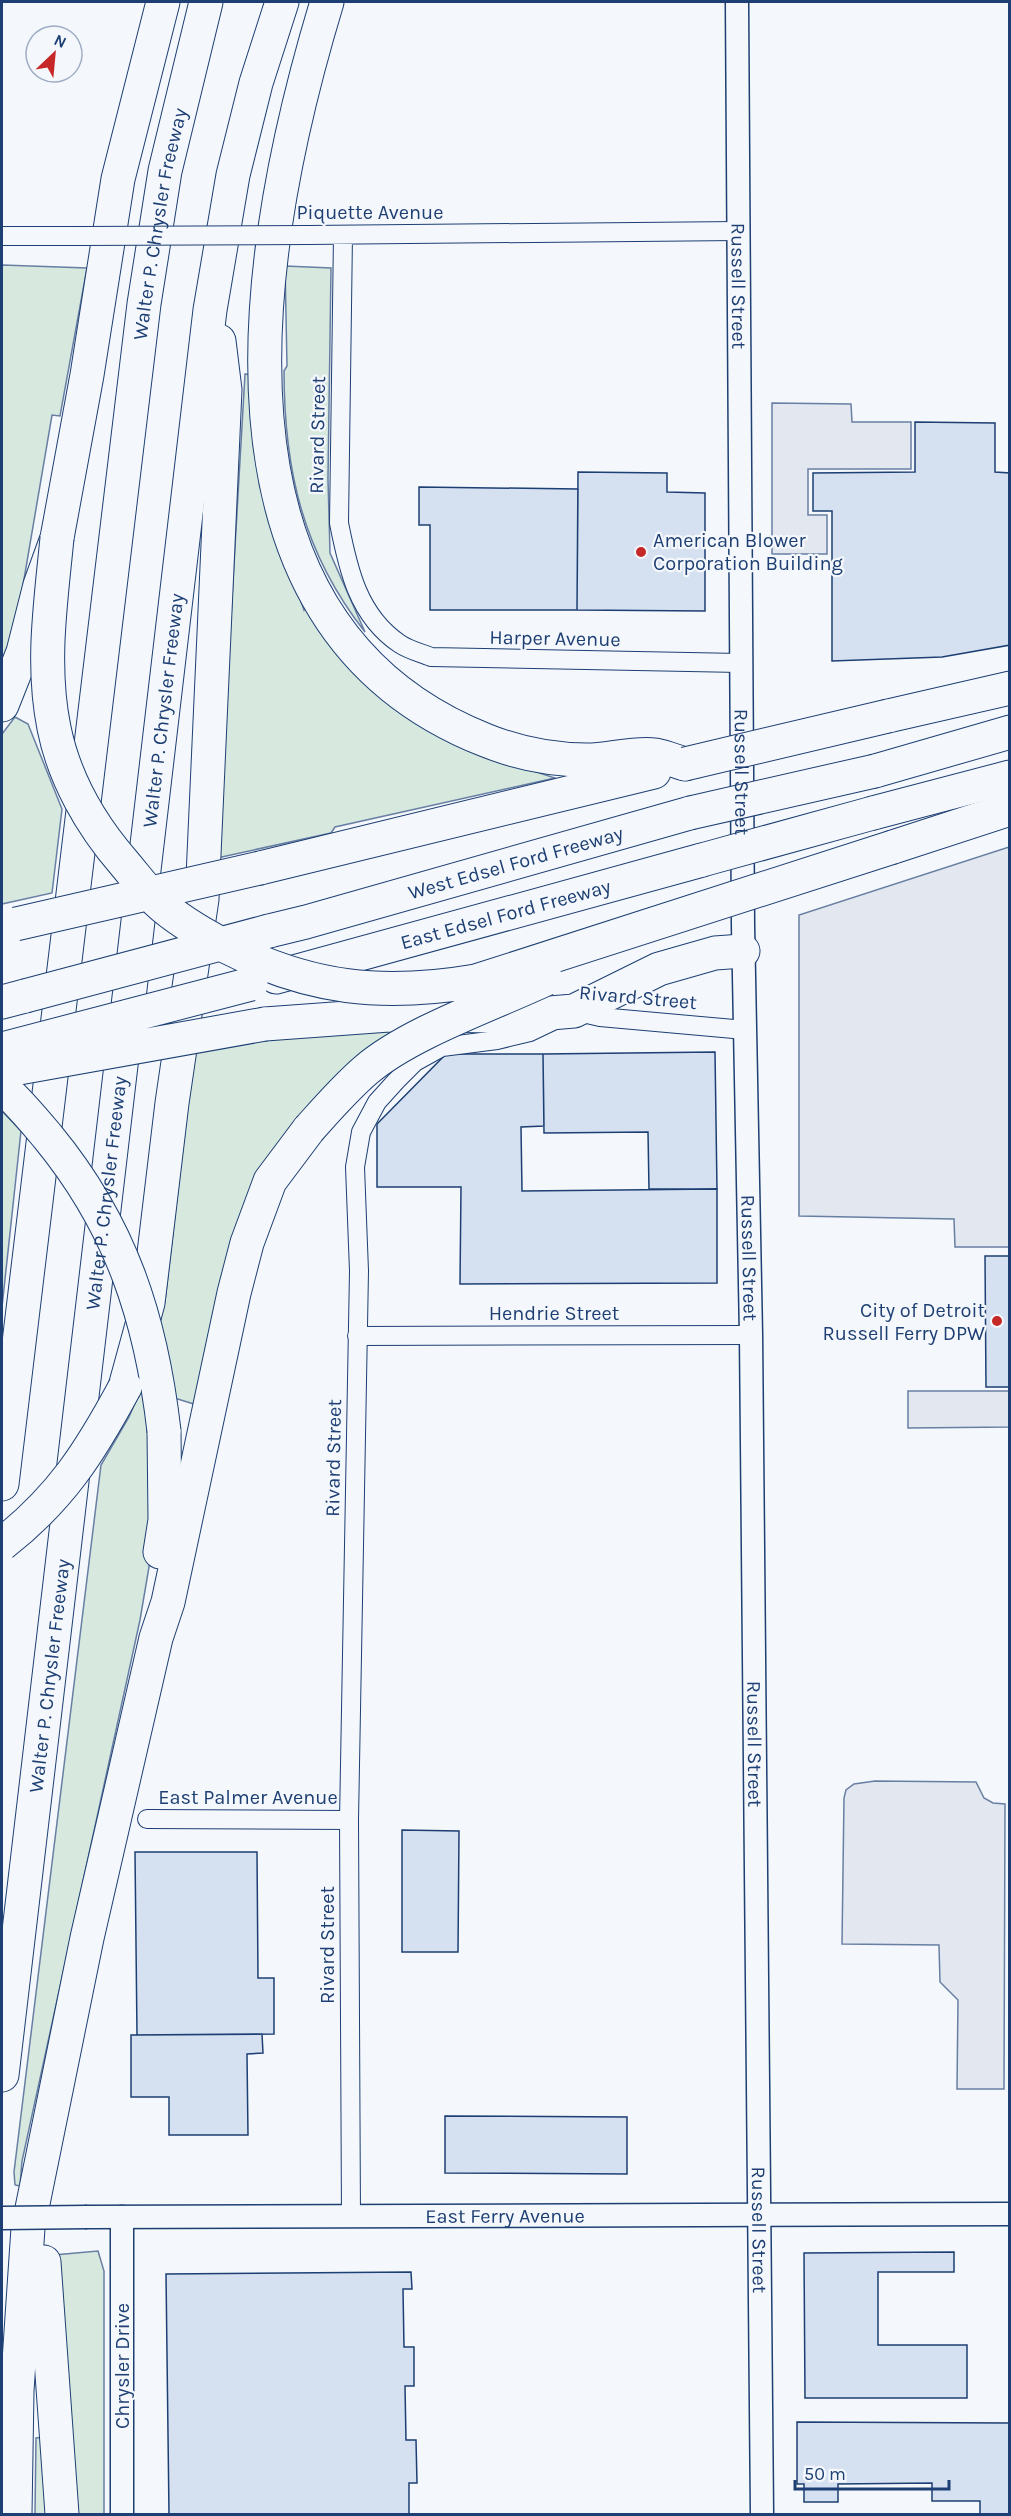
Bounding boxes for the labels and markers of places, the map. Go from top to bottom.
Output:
place label: American Blower Corporation Building [653,529,843,575]
marker: American Blower Corporation Building [634,545,648,559]
place label: City of Detroit Russell Ferry DPW [823,1299,985,1345]
marker: City of Detroit Russell Ferry DPW [990,1314,1004,1328]

